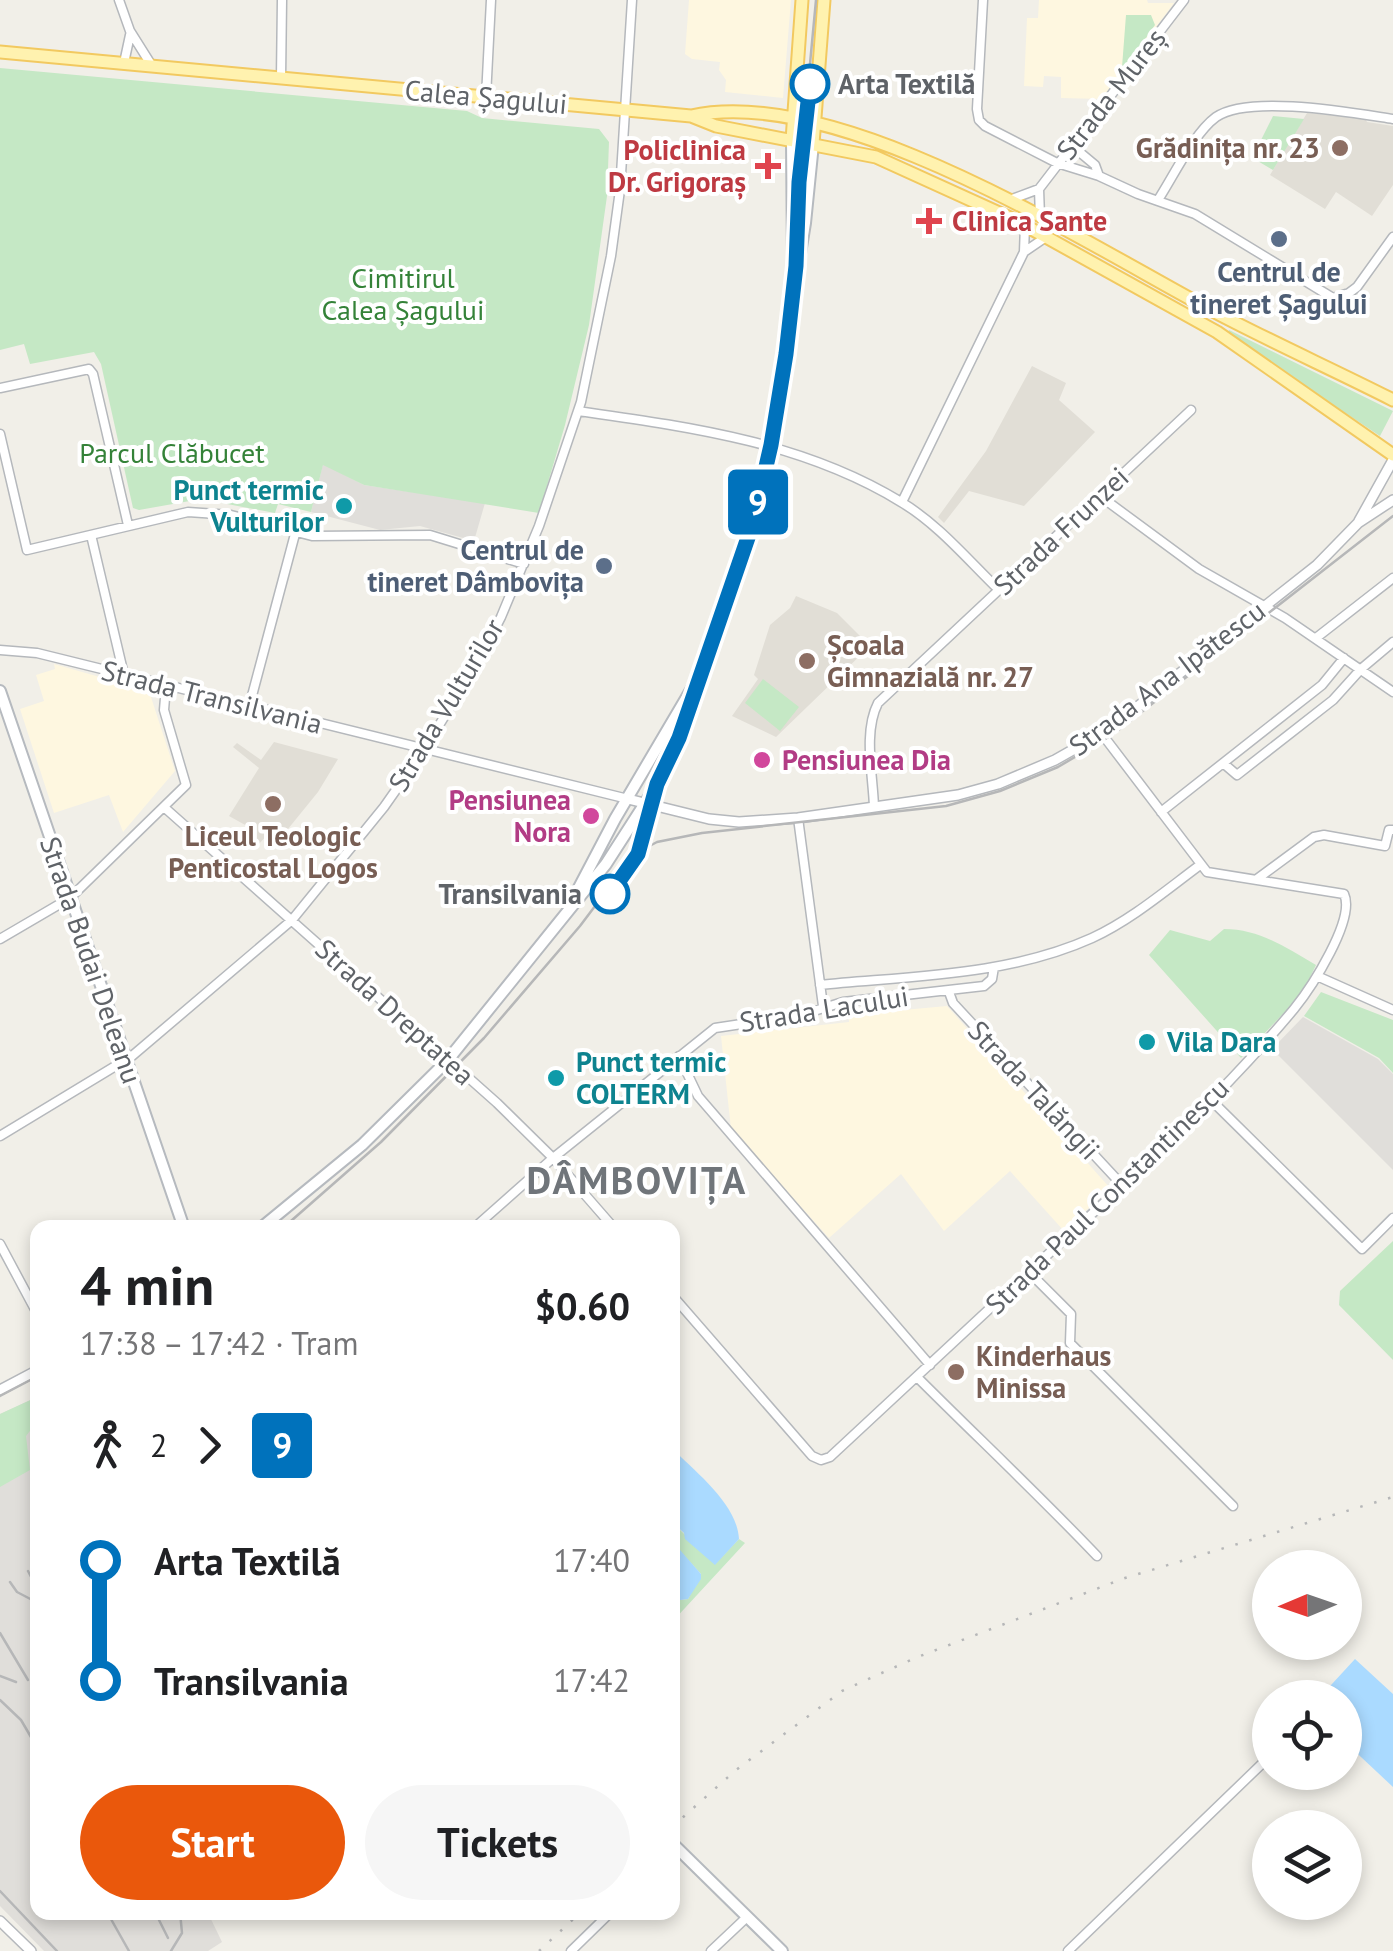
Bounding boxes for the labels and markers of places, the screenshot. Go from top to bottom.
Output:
marker: Arta Textilă [791,65,829,103]
place label: Arta Textilă [838,65,975,102]
place label: Grădinița nr. 23 [1136,129,1320,166]
place label: Policlinica Dr. Grigoraș [608,131,746,200]
marker: Grădinița nr. 23 [1329,137,1351,159]
marker: Policlinica Dr. Grigoraș [755,153,781,179]
place label: Clinica Sante [952,202,1107,239]
marker: Clinica Sante [916,208,942,234]
marker: Centrul de tineret Șagului [1268,228,1290,250]
place label: Centrul de tineret Șagului [1190,253,1368,322]
place label: Punct termic Vulturilor [174,471,324,540]
marker: Punct termic Vulturilor [333,495,355,517]
place label: Centrul de tineret Dâmbovița [368,531,584,600]
marker: Centrul de tineret Dâmbovița [593,555,615,577]
place label: Școala Gimnazială nr. 27 [827,626,1034,695]
marker: Școala Gimnazială nr. 27 [796,650,818,672]
place label: Pensiunea Dia [782,741,951,778]
marker: Pensiunea Dia [751,749,773,771]
place label: Pensiunea Nora [449,781,571,850]
marker: Liceul Teologic Penticostal Logos [262,793,284,815]
marker: Pensiunea Nora [580,805,602,827]
place label: Liceul Teologic Penticostal Logos [168,817,378,886]
place label: Transilvania [439,875,582,912]
marker: Transilvania [591,875,629,913]
place label: Vila Dara [1166,1023,1276,1060]
marker: Vila Dara [1136,1031,1158,1053]
place label: Punct termic COLTERM [576,1043,726,1112]
marker: Punct termic COLTERM [545,1067,567,1089]
place label: Kinderhaus Minissa [976,1337,1112,1406]
marker: Kinderhaus Minissa [945,1361,967,1383]

